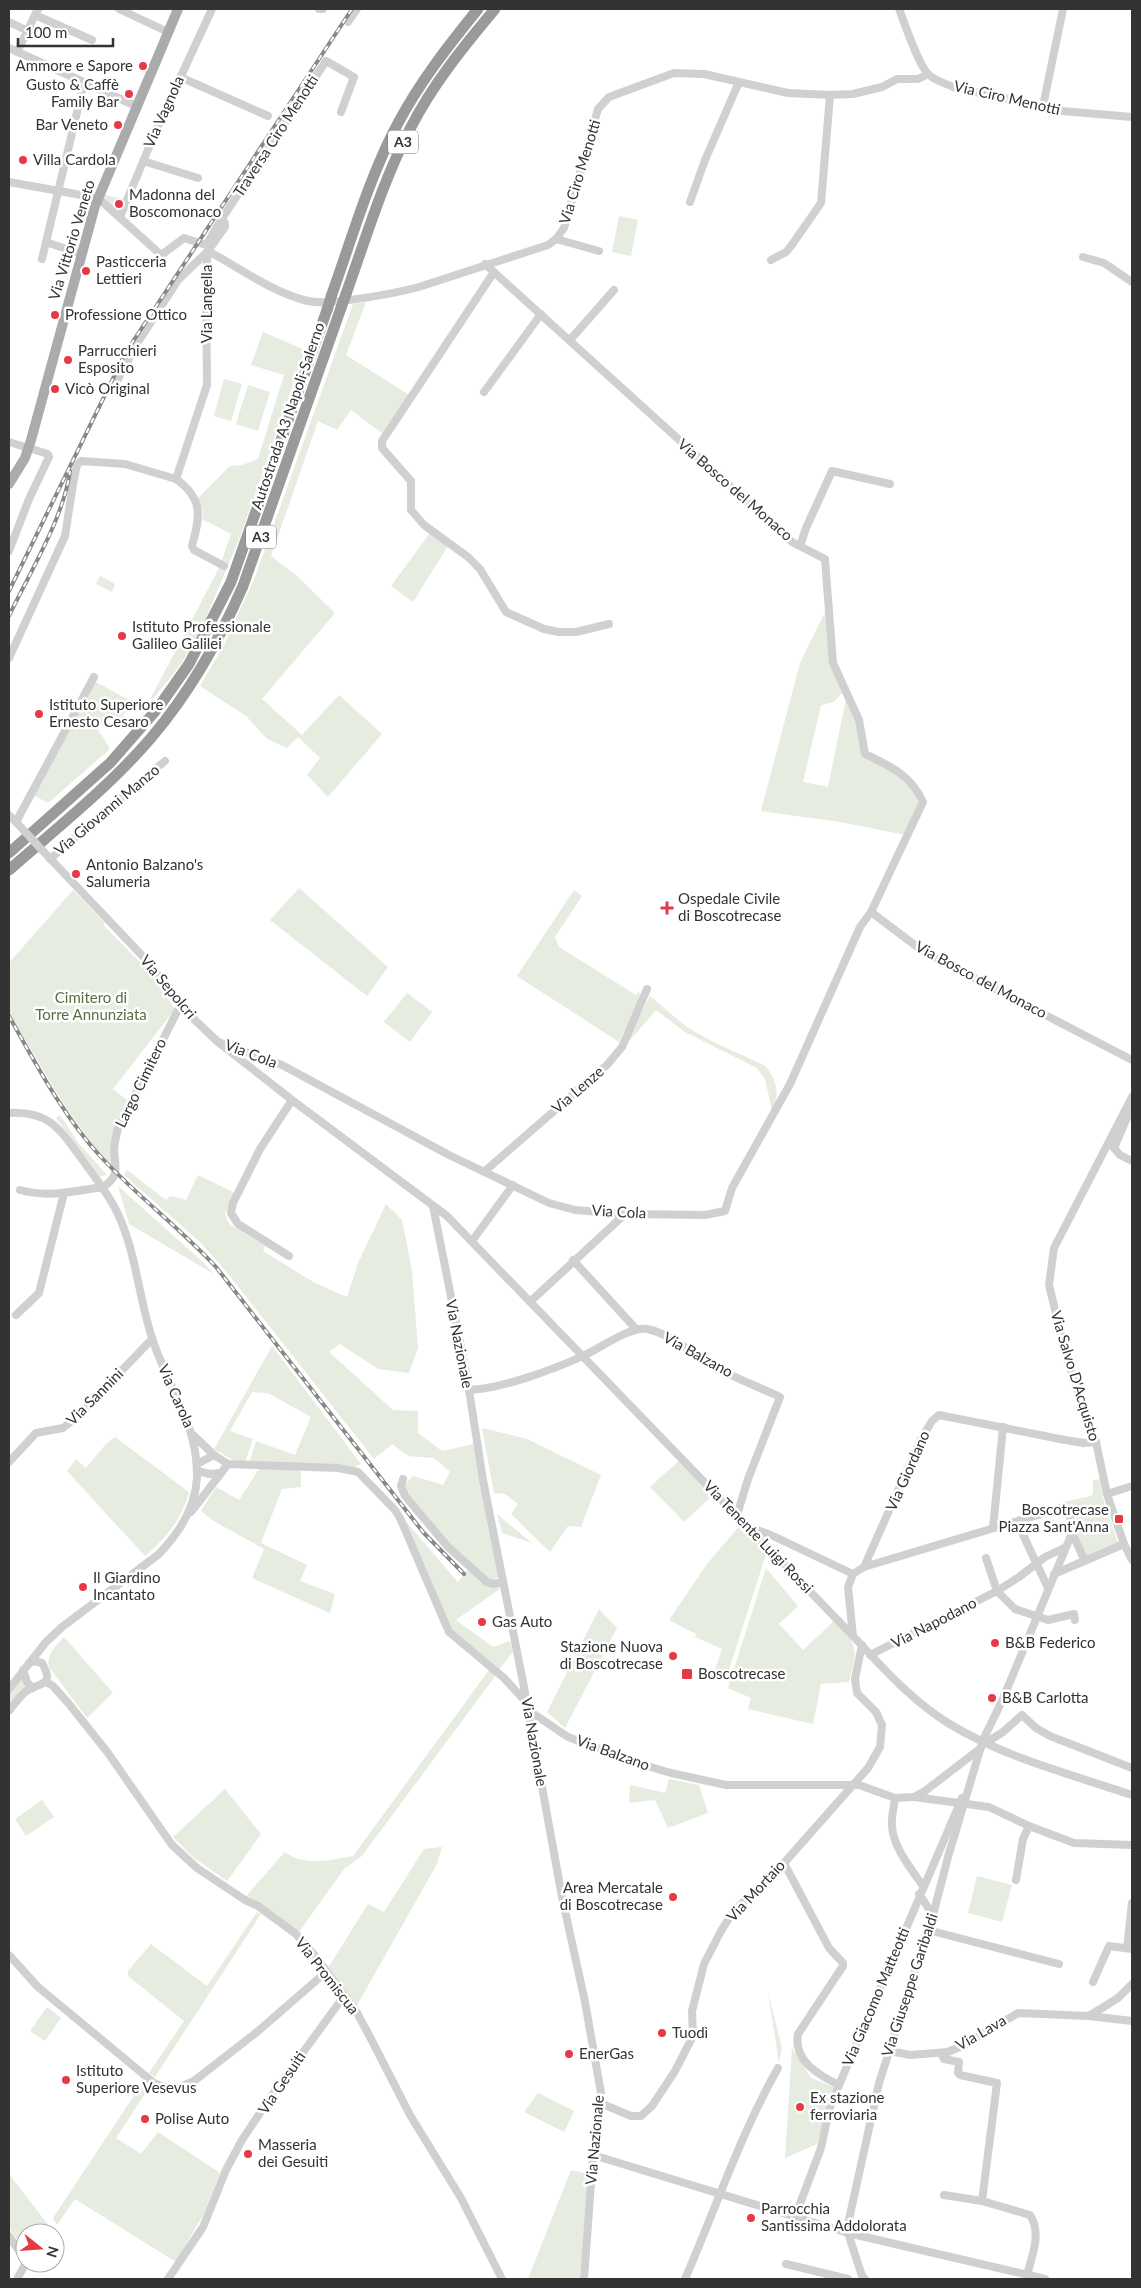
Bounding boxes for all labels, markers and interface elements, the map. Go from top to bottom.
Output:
scale bar [18,15,112,47]
text: 100 m [25,23,67,41]
place label: Ammore e Sapore [16,56,133,74]
marker: Ammore e Sapore [137,60,149,72]
street label: Traversa Ciro Menotti [229,71,321,200]
street label: Via Vagnola [139,73,187,150]
place label: Gusto & Caffè Family Bar [26,75,120,110]
street label: Via Ciro Menotti [952,76,1062,118]
marker: Gusto & Caffè Family Bar [123,88,135,100]
place label: Bar Veneto [35,115,108,133]
street label: Via Ciro Menotti [555,117,604,226]
marker: Bar Veneto [112,119,124,131]
road number: A3 [388,130,418,154]
place label: Villa Cardola [33,150,116,168]
marker: Villa Cardola [17,154,29,166]
street label: Via Vittorio Veneto [44,177,98,302]
place label: Madonna del Boscomonaco [129,185,221,220]
marker: Madonna del Boscomonaco [113,198,125,210]
place label: Pasticceria Lettieri [96,252,166,287]
marker: Pasticceria Lettieri [80,265,92,277]
street label: Via Langella [197,265,215,343]
place label: Professione Ottico [65,305,187,323]
marker: Professione Ottico [49,309,61,321]
street label: Autostrada A3 Napoli-Salerno [247,320,328,511]
place label: Parrucchieri Esposito [78,341,157,376]
marker: Parrucchieri Esposito [62,354,74,366]
place label: Vicò Original [65,379,150,397]
marker: Vicò Original [49,383,61,395]
street label: Via Bosco del Monaco [675,434,797,544]
road number: A3 [246,526,276,548]
place label: Istituto Professionale Galileo Galilei [132,617,271,652]
marker: Istituto Professionale Galileo Galilei [116,630,128,642]
place label: Istituto Superiore Ernesto Cesaro [49,695,164,730]
marker: Istituto Superiore Ernesto Cesaro [33,708,45,720]
street label: Via Giovanni Manzo [50,760,163,858]
place label: Antonio Balzano's Salumeria [86,855,203,890]
marker: Antonio Balzano's Salumeria [70,868,82,880]
place label: Ospedale Civile di Boscotrecase [678,889,781,924]
marker: Ospedale Civile di Boscotrecase [660,901,674,915]
street label: Via Bosco del Monaco [913,937,1050,1021]
street label: Via Sepolcri [137,951,201,1022]
park label: Cimitero di Torre Annunziata [35,988,147,1023]
street label: Largo Cimitero [111,1035,169,1130]
street label: Via Cola [223,1035,280,1071]
street label: Via Lenze [548,1062,607,1117]
street label: Via Cola [591,1201,647,1221]
street label: Via Nazionale [443,1298,477,1390]
street label: Via Salvo D'Acquisto [1048,1308,1104,1443]
street label: Via Balzano [661,1328,736,1381]
street label: Via Carola [155,1361,199,1430]
street label: Via Sannini [62,1364,126,1428]
street label: Via Giordano [881,1428,933,1514]
street label: Via Tenente Luigi Rossi [700,1476,817,1596]
place label: Boscotrecase Piazza Sant'Anna [998,1500,1109,1535]
marker: Boscotrecase Piazza Sant'Anna [1113,1513,1125,1525]
place label: Il Giardino Incantato [93,1568,160,1603]
marker: Il Giardino Incantato [77,1581,89,1593]
street label: Via Napodano [888,1593,979,1651]
place label: Gas Auto [492,1612,552,1630]
marker: Gas Auto [476,1616,488,1628]
place label: B&B Federico [1005,1633,1096,1651]
place label: Stazione Nuova di Boscotrecase [560,1637,663,1672]
marker: B&B Federico [989,1637,1001,1649]
marker: Stazione Nuova di Boscotrecase [667,1650,679,1662]
place label: Boscotrecase [698,1664,786,1682]
marker: Boscotrecase [680,1667,694,1681]
place label: B&B Carlotta [1002,1688,1088,1706]
marker: B&B Carlotta [986,1692,998,1704]
street label: Via Nazionale [518,1696,552,1788]
street label: Via Balzano [574,1730,652,1774]
street label: Via Mortaio [722,1856,788,1925]
place label: Area Mercatale di Boscotrecase [560,1878,663,1913]
marker: Area Mercatale di Boscotrecase [667,1891,679,1903]
street label: Via Giuseppe Garibaldi [877,1911,941,2059]
street label: Via Giacomo Matteotti [838,1925,912,2069]
street label: Via Promiscua [292,1933,364,2018]
street label: Via Lava [952,2011,1009,2054]
place label: Tuodì [672,2023,708,2041]
marker: Tuodì [656,2027,668,2039]
place label: EnerGas [579,2044,634,2062]
street label: Via Gesuiti [254,2048,309,2117]
marker: EnerGas [563,2048,575,2060]
place label: Istituto Superiore Vesevus [76,2061,196,2096]
marker: Istituto Superiore Vesevus [60,2074,72,2086]
place label: Ex stazione ferroviaria [810,2088,885,2123]
street label: Via Nazionale [581,2094,607,2185]
marker: Ex stazione ferroviaria [794,2101,806,2113]
place label: Polise Auto [155,2109,229,2127]
marker: Polise Auto [139,2113,151,2125]
place label: Masseria dei Gesuiti [258,2135,328,2170]
marker: Masseria dei Gesuiti [242,2148,254,2160]
place label: Parrocchia Santissima Addolorata [761,2199,907,2234]
marker: Parrocchia Santissima Addolorata [745,2212,757,2224]
north arrow [15,2223,65,2273]
text: N [43,2244,63,2260]

